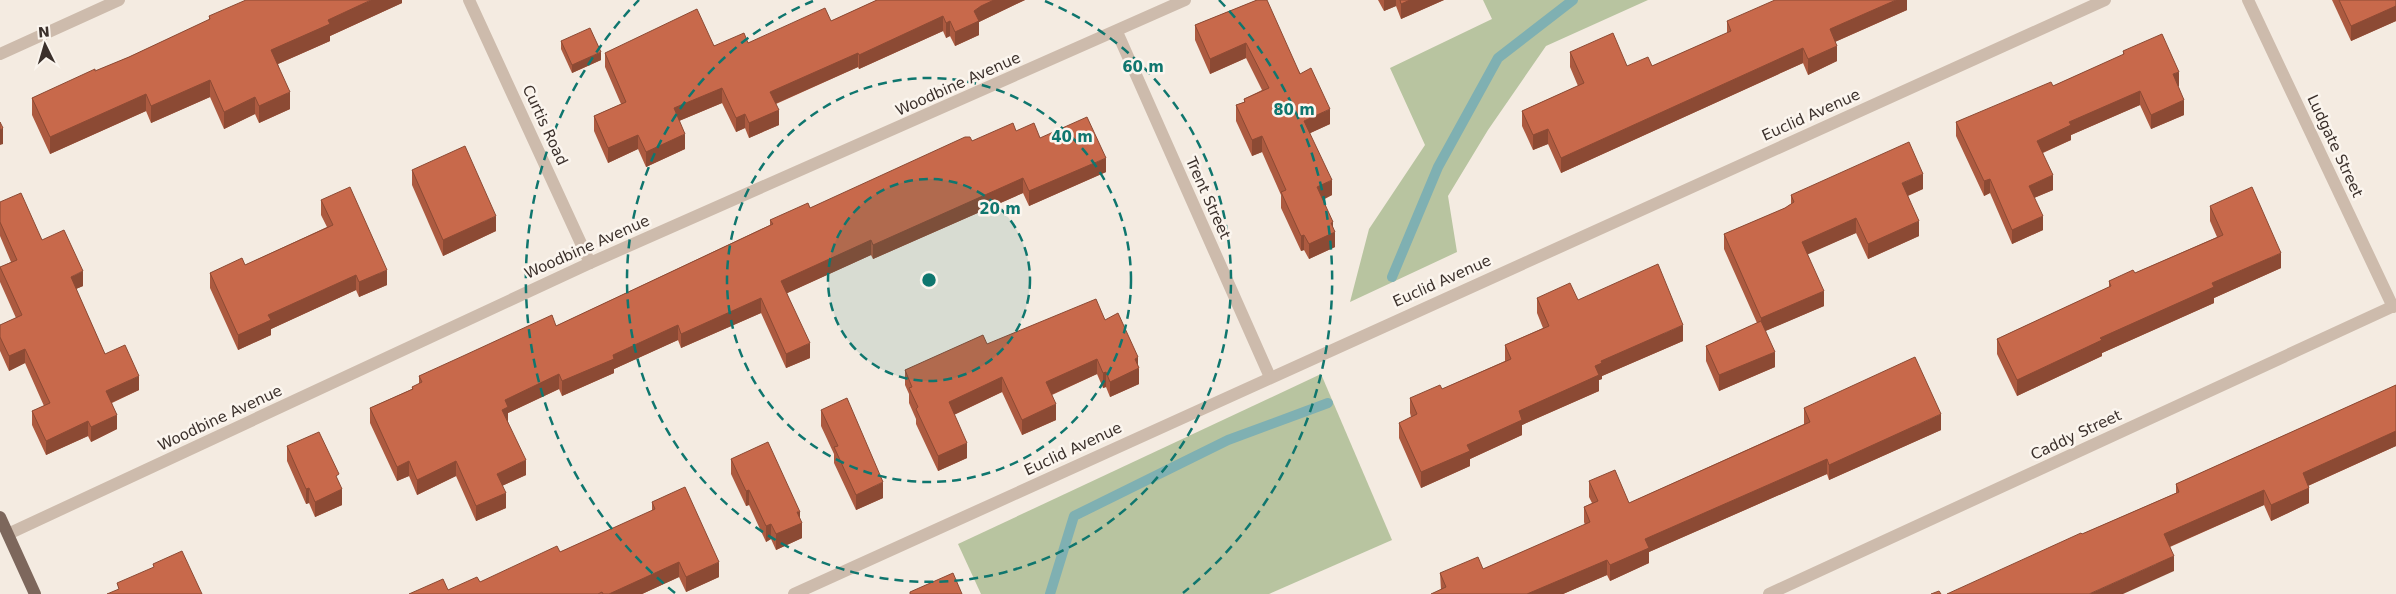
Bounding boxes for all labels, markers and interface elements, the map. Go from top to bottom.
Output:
north arrow [20,20,70,70]
text: N [37,24,50,41]
street label: Woodbine Avenue [893,48,1023,120]
text: 60 m [1122,58,1164,76]
street label: Curtis Road [519,82,571,168]
street label: Euclid Avenue [1759,85,1863,145]
street label: Ludgate Street [2303,92,2367,200]
text: 80 m [1273,101,1315,119]
text: 40 m [1051,128,1093,146]
street label: Trent Street [1182,153,1234,242]
text: 20 m [979,200,1021,218]
street label: Woodbine Avenue [522,211,652,283]
street label: Euclid Avenue [1390,251,1494,311]
centre of rings [920,271,938,289]
street label: Woodbine Avenue [155,381,285,455]
street label: Caddy Street [2028,406,2124,464]
street label: Euclid Avenue [1021,419,1125,479]

